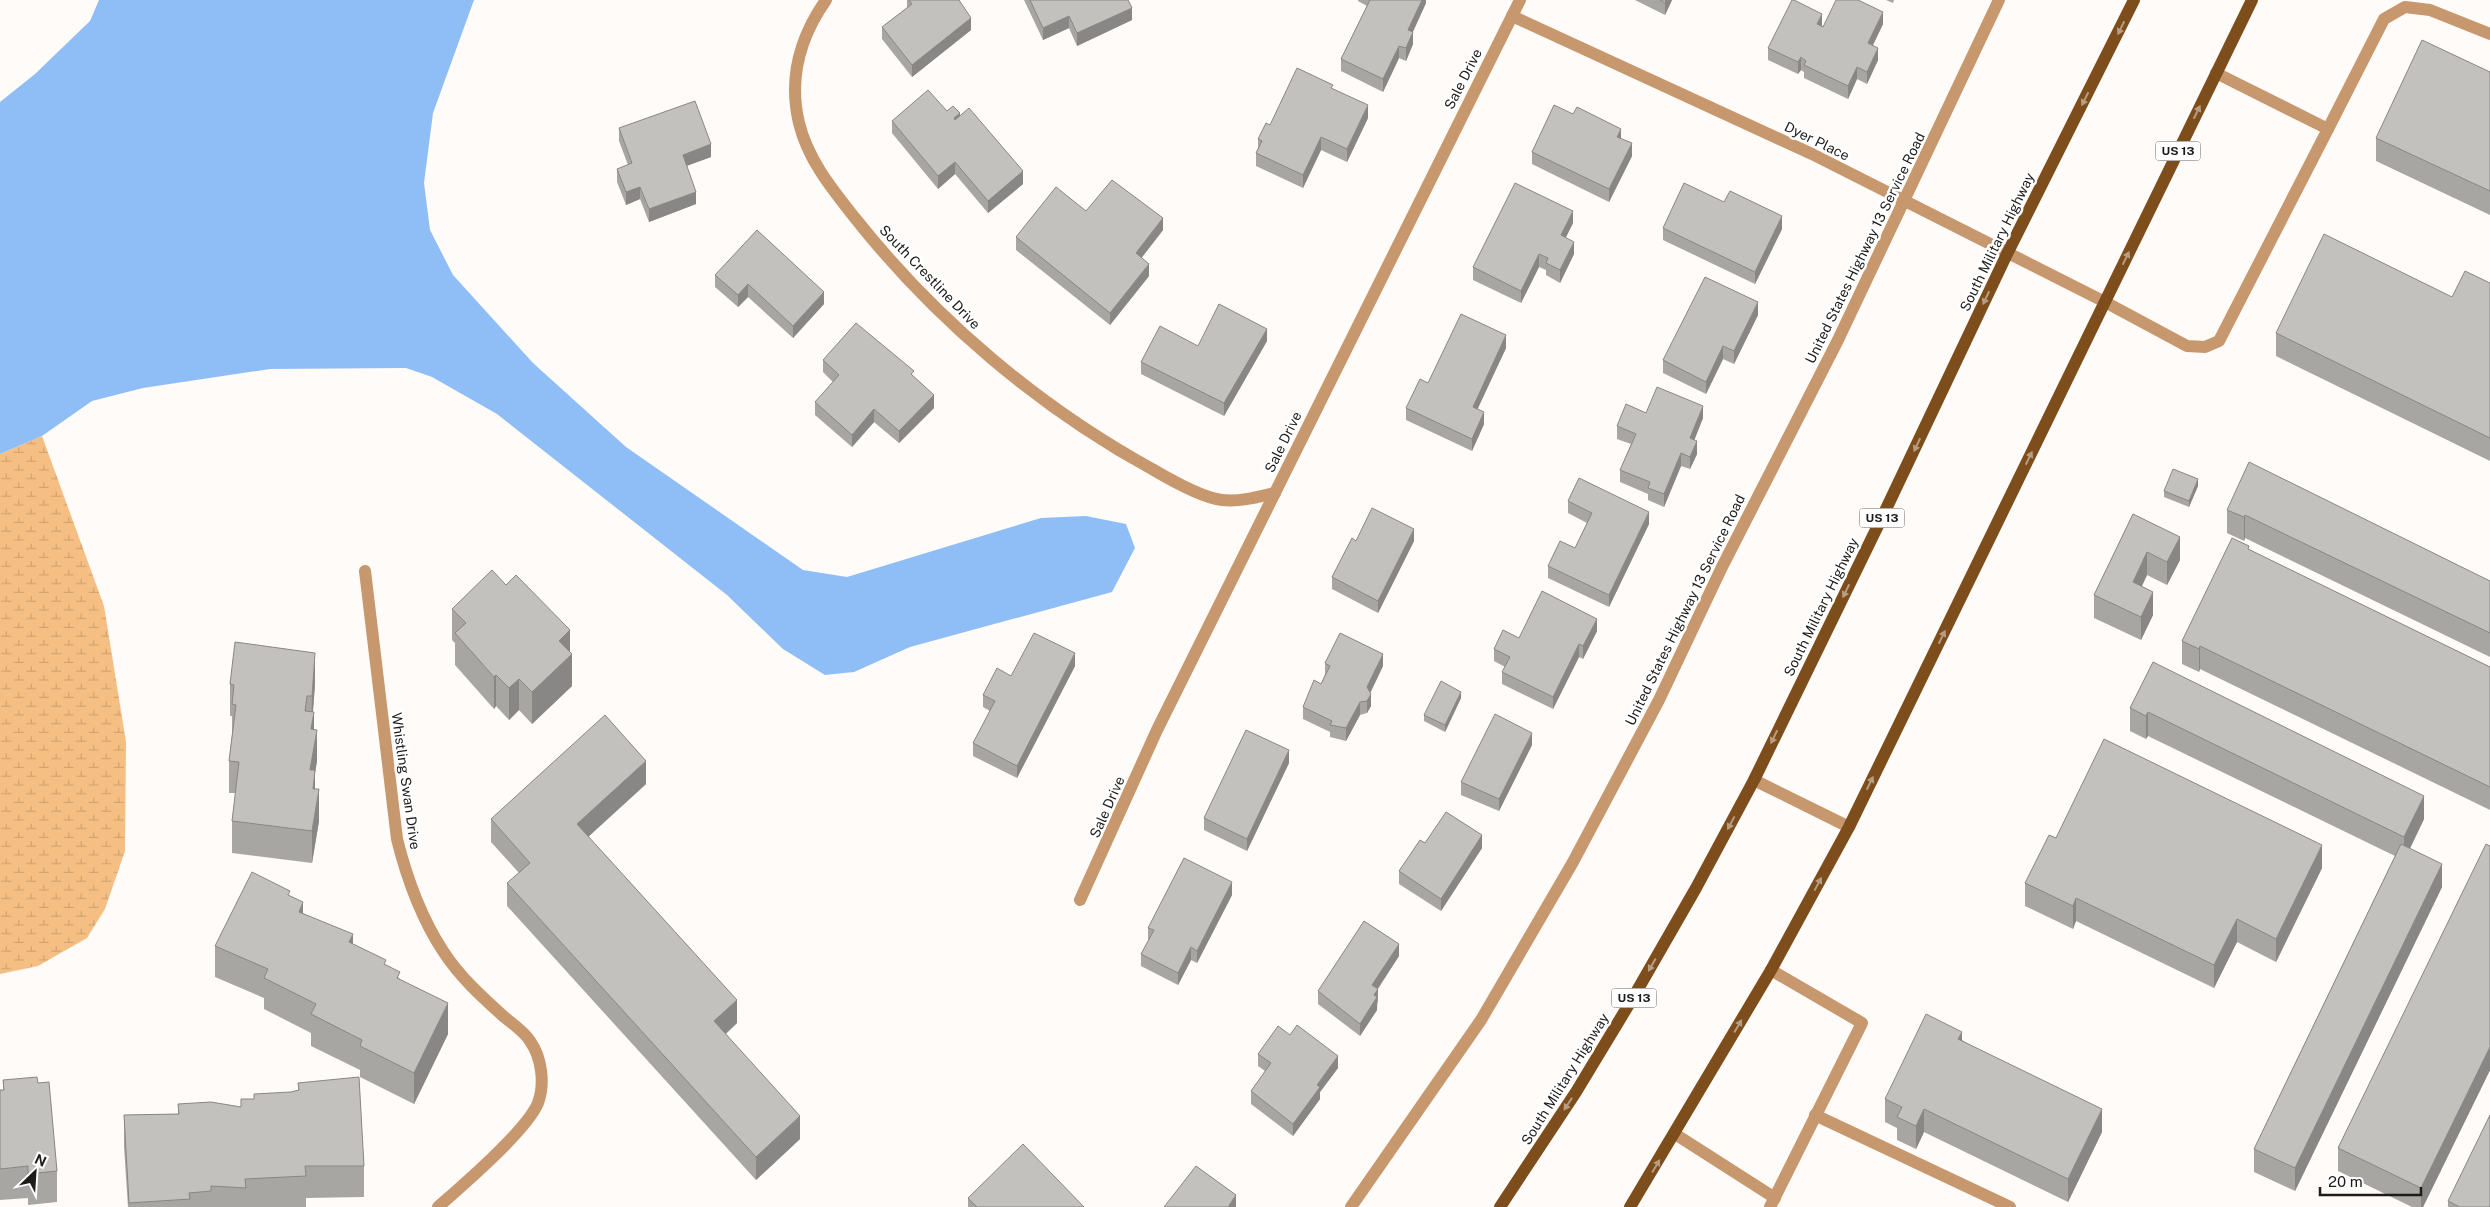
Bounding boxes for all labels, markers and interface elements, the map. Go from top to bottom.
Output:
one-way arrow [2116,20,2125,35]
street label: Sale Drive [1441,46,1485,112]
one-way arrow [2081,92,2089,106]
one-way arrow [2193,105,2201,119]
street label: Dyer Place [1782,118,1852,164]
street label: United States Highway 13 Service Road [1802,130,1928,366]
road number: US 13 [2156,142,2200,160]
street label: South Military Highway [1956,170,2038,314]
street label: South Crestline Drive [876,222,984,332]
one-way arrow [2122,251,2130,266]
one-way arrow [1982,291,1990,305]
street label: Sale Drive [1261,409,1305,475]
one-way arrow [1912,438,1920,452]
one-way arrow [2025,450,2033,465]
street label: United States Highway 13 Service Road [1622,492,1748,728]
road number: US 13 [1860,508,1904,528]
street label: South Military Highway [1780,535,1862,679]
one-way arrow [1841,584,1849,598]
one-way arrow [1938,630,1946,644]
street label: Whistling Swan Drive [388,711,424,851]
one-way arrow [1770,730,1778,744]
street label: Sale Drive [1086,774,1128,840]
one-way arrow [1866,776,1874,790]
one-way arrow [1727,816,1735,830]
one-way arrow [1814,877,1822,891]
one-way arrow [1648,958,1656,973]
road number: US 13 [1612,988,1656,1008]
street label: South Military Highway [1518,1010,1612,1148]
one-way arrow [1734,1019,1743,1032]
one-way arrow [1563,1098,1573,1111]
north arrow [10,1147,60,1197]
text: N [32,1151,49,1170]
one-way arrow [1652,1158,1660,1173]
scale bar [2320,1164,2421,1196]
text: 20 m [2328,1173,2363,1190]

